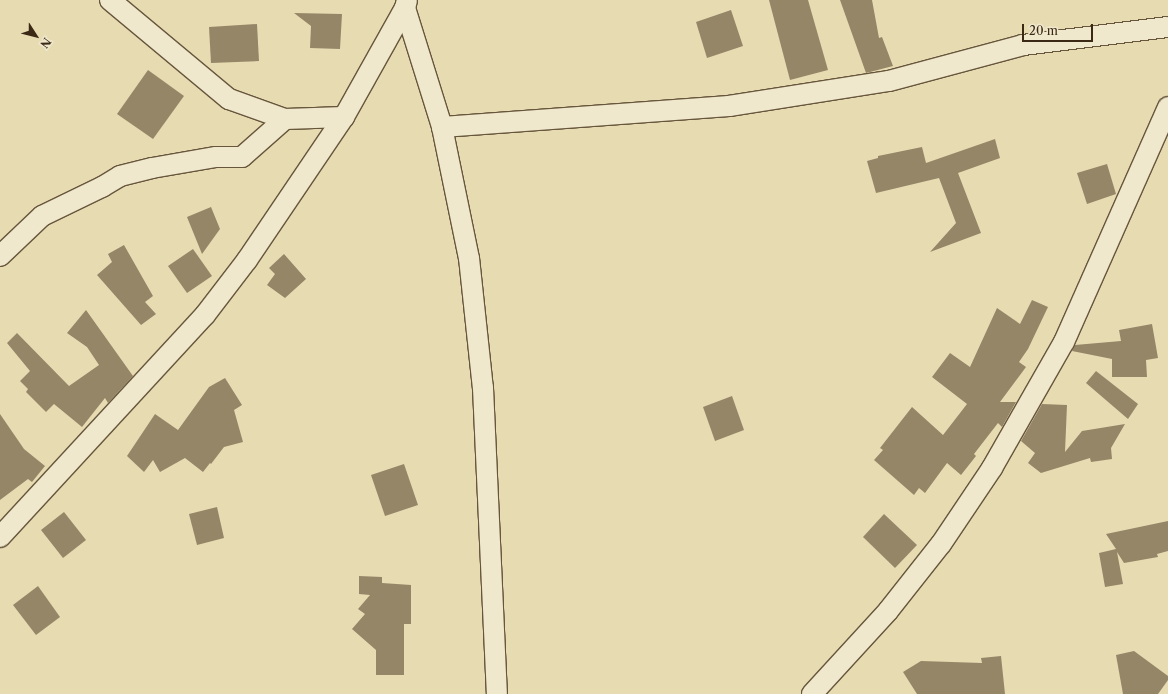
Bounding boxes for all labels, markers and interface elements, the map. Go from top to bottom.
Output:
north arrow [16,16,56,56]
scale bar [1024,16,1095,42]
text: 20 m [1029,23,1058,38]
text: N [37,35,54,51]

